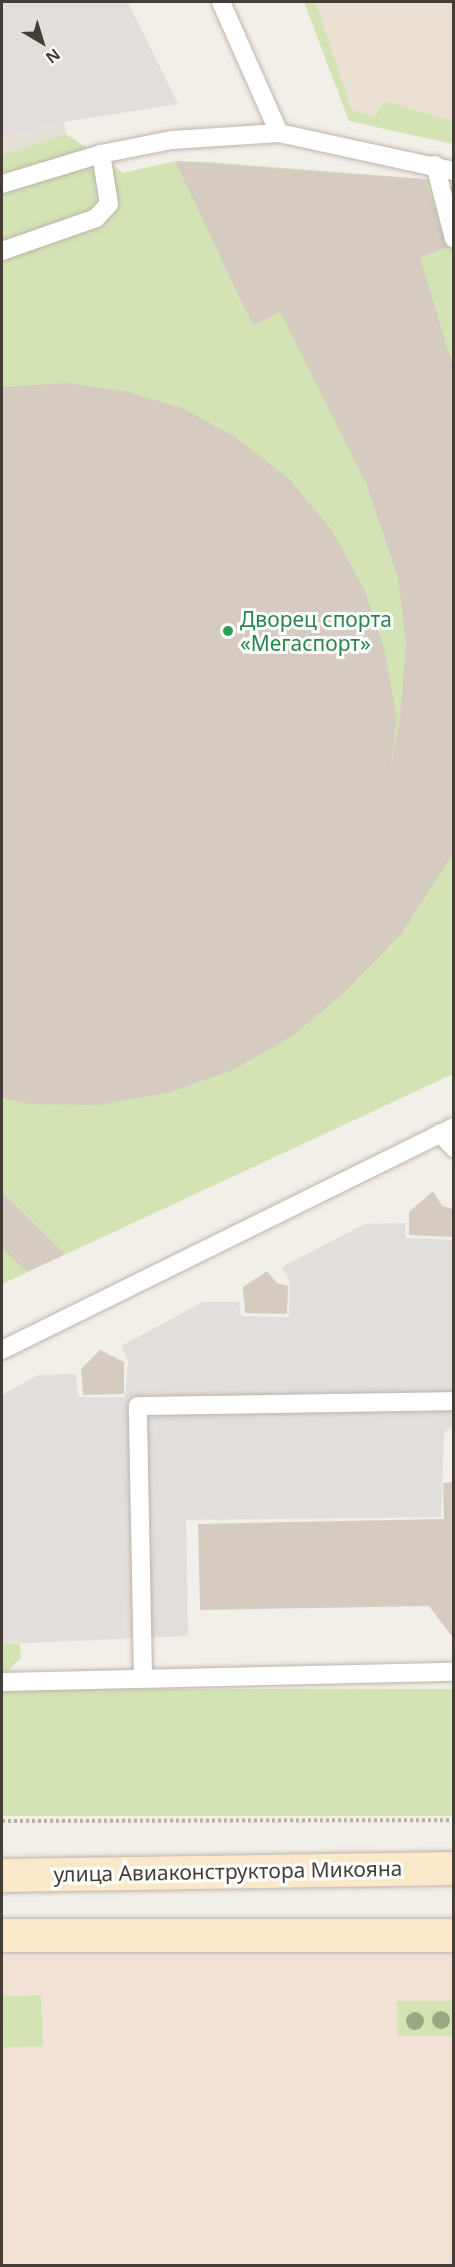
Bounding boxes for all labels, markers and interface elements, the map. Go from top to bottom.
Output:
north arrow [12,12,72,72]
text: N [41,44,65,69]
place label: Дворец спорта «Мегаспорт» [240,606,392,656]
marker: Дворец спорта «Мегаспорт» [221,624,235,638]
street label: улица Авиаконструктора Микояна [53,1855,403,1887]

